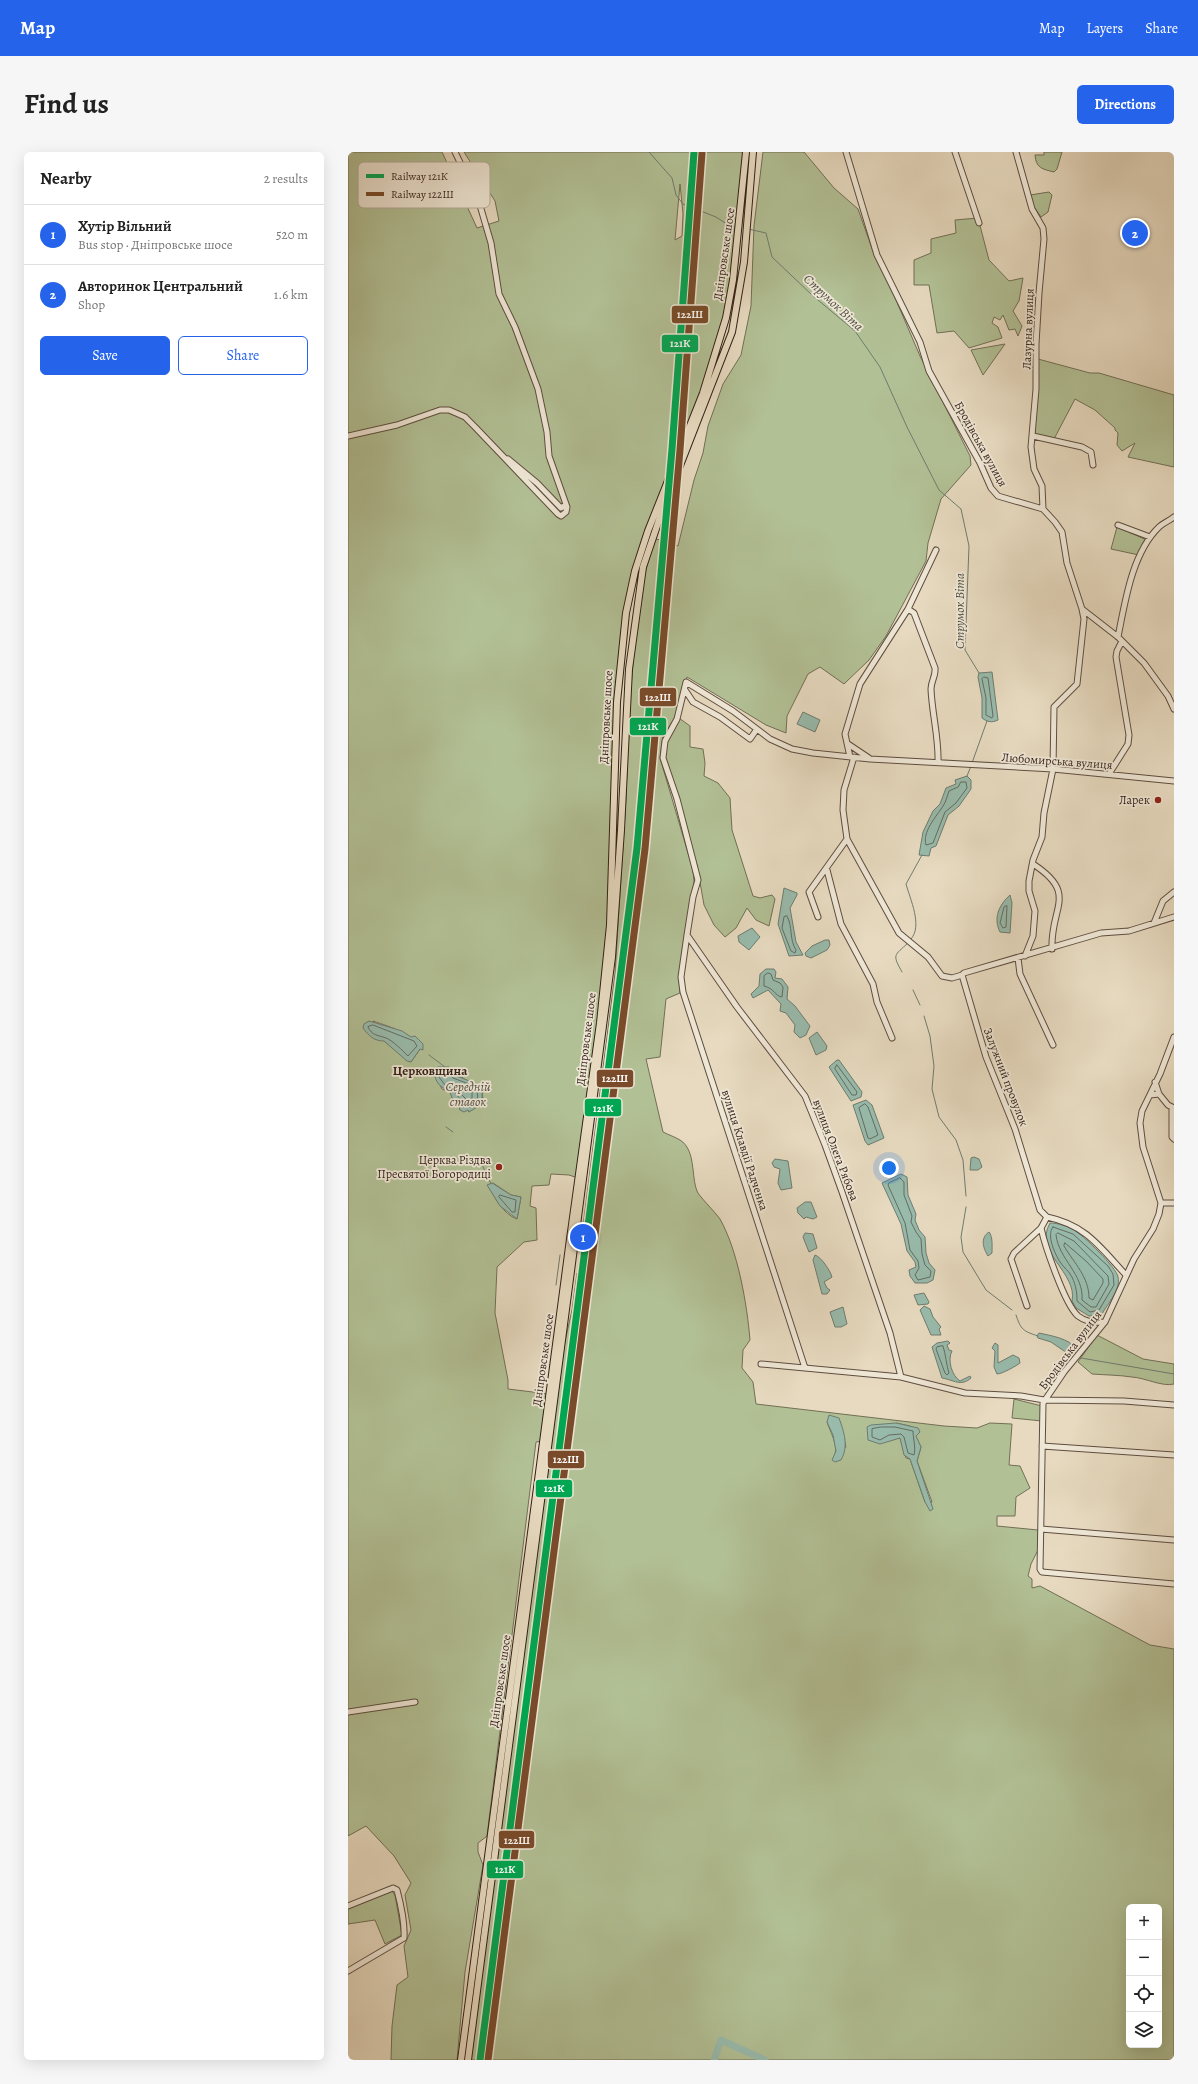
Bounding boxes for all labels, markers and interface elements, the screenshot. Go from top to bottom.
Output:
text: Map [20,15,55,41]
text: Map [1039,19,1065,38]
text: Layers [1087,19,1123,38]
text: Share [1145,19,1178,38]
text: Find us [24,85,109,123]
button: Directions [1077,85,1174,124]
legend [358,162,490,208]
text: Nearby [40,167,91,190]
text: Railway 121К [391,169,448,184]
text: 2 results [264,170,308,187]
text: Railway 122Ш [391,187,454,202]
street label: Дніпровське шосе [710,207,738,301]
text: Хутір Вільний [78,216,172,236]
pin: 2 [1122,218,1148,248]
text: 1 [51,226,55,243]
text: 520 m [276,226,308,243]
text: Bus stop · Дніпровське шосе [78,236,233,253]
water label: Струмок Віта [800,270,867,334]
text: Авторинок Центральний [78,276,243,296]
text: 2 [50,286,56,303]
text: 1.6 km [274,286,308,303]
street label: Лазурна вулиця [1019,288,1037,370]
text: Shop [78,296,105,313]
line badge: 122Ш [671,305,709,324]
text: 122Ш [677,307,703,322]
line badge: 121К [661,334,699,353]
button: Save [40,336,170,375]
button: Share [178,336,308,375]
text: 121К [670,336,691,351]
street label: Бродівська вулиця [951,398,1011,490]
water label: Струмок Віта [951,573,968,649]
street label: Дніпровське шосе [596,670,616,764]
line badge: 122Ш [639,687,677,707]
text: 122Ш [645,690,671,705]
line badge: 121К [629,717,667,736]
text: 121К [638,719,659,734]
street label: Любомирська вулиця [1001,749,1113,773]
place label: Ларек [1119,792,1150,808]
marker: Ларек [1153,795,1163,805]
street label: Дніпровське шосе [572,992,600,1086]
street label: Залужний провулок [980,1025,1032,1129]
district label: Церковщина [393,1062,468,1079]
line badge: 122Ш [596,1069,634,1088]
text: 122Ш [602,1071,628,1086]
water label: Середній ставок [446,1078,491,1110]
street label: вулиця Клавдії Радченка [718,1087,772,1213]
street label: вулиця Олега Рябова [809,1097,863,1204]
line badge: 121К [584,1098,622,1117]
text: 121К [593,1101,614,1116]
place label: Церква Різдва Пресвятої Богородиці [377,1152,491,1182]
your location [879,1158,899,1178]
marker: Церква Різдва Пресвятої Богородиці [494,1162,504,1172]
pin: 1 [570,1222,596,1252]
street label: Бродівська вулиця [1035,1307,1105,1393]
street label: Дніпровське шосе [529,1313,557,1407]
line badge: 122Ш [547,1450,585,1469]
text: 122Ш [553,1452,579,1467]
line badge: 121К [535,1479,573,1498]
text: 121К [544,1481,565,1496]
street label: Дніпровське шосе [486,1634,514,1728]
line badge: 122Ш [498,1830,535,1849]
text: 122Ш [504,1833,530,1848]
line badge: 121К [486,1860,524,1879]
text: 121К [495,1862,516,1877]
map controls [1126,1904,1162,2048]
button: + [1126,1904,1162,1940]
button: − [1126,1940,1162,1976]
button: locate [1126,1976,1162,2012]
button: layers [1126,2012,1162,2048]

